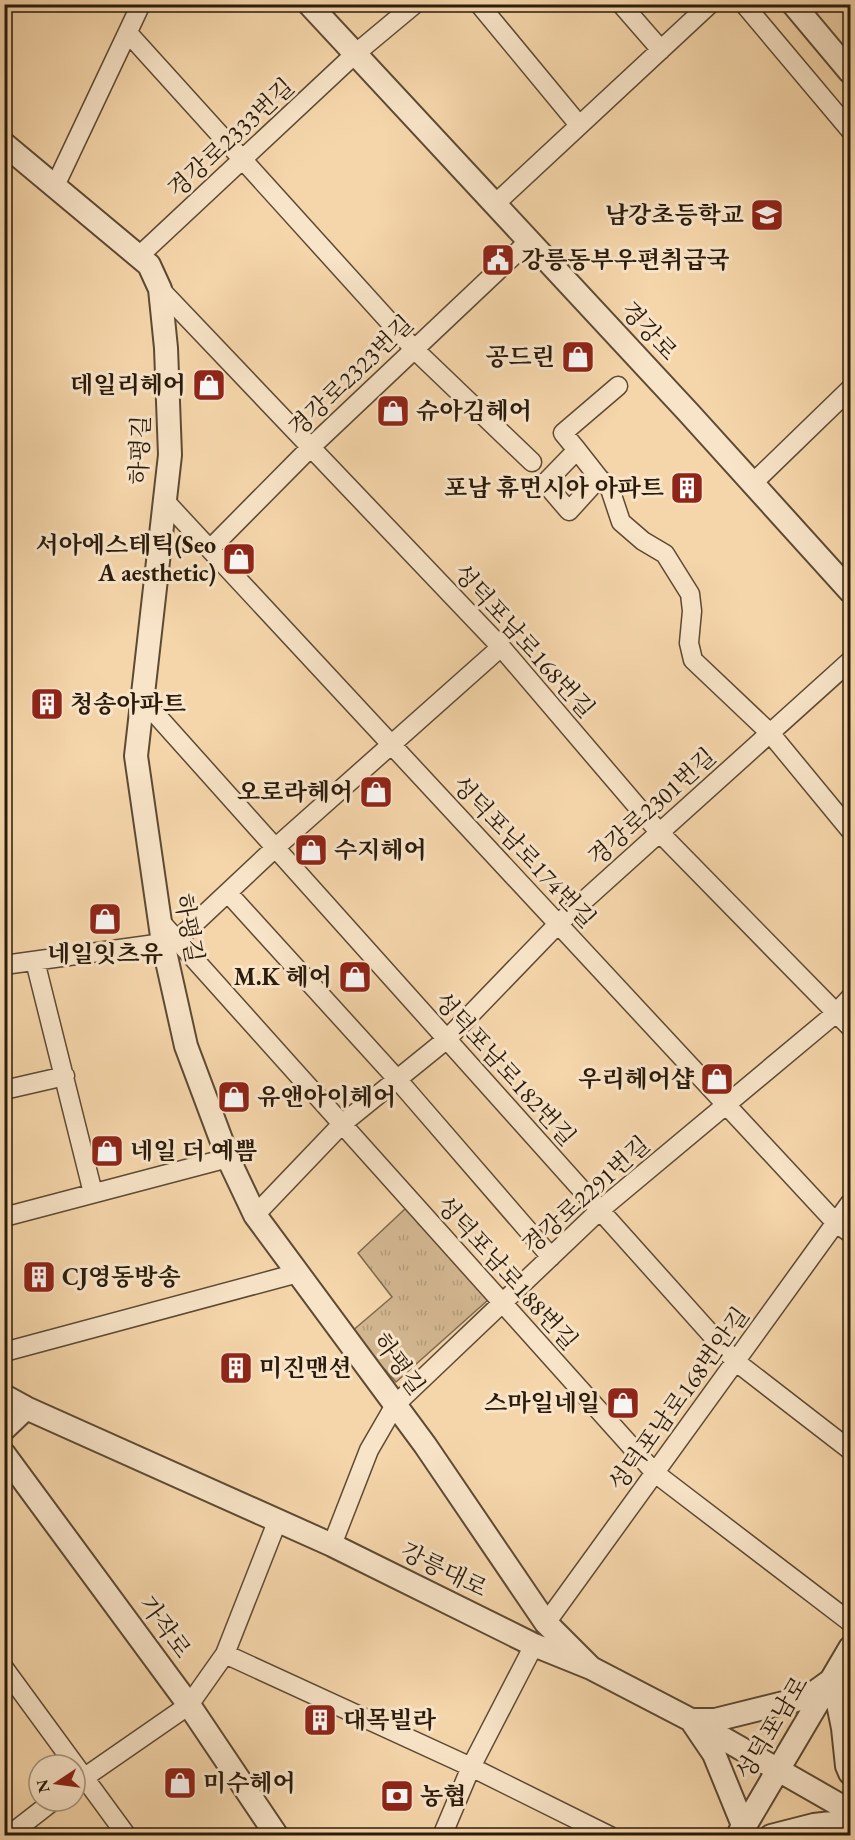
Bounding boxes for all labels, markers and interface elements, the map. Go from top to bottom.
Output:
street label: 경강로2333번길 [161,71,300,204]
school or university icon: 남강초등학교 [749,197,785,233]
place label: 남강초등학교 [605,199,744,230]
public building icon: 강릉동부우편취급국 [480,242,516,278]
place label: 강릉동부우편취급국 [521,244,730,275]
street label: 경강로 [614,295,684,367]
street label: 경강로2323번길 [282,308,420,443]
shop icon: 공드린 [560,339,596,375]
place label: 공드린 [485,341,555,372]
shop icon: 데일리헤어 [191,367,227,403]
place label: 데일리헤어 [70,369,186,400]
shop icon: 슈아김헤어 [375,393,411,429]
place label: 슈아김헤어 [416,395,532,426]
street label: 하평길 [123,415,156,485]
building icon: 포남 휴먼시아 아파트 [669,470,705,506]
place label: 포남 휴먼시아 아파트 [444,472,664,503]
place label: 서아에스테틱(Seo A aesthetic) [35,529,216,588]
shop icon: 서아에스테틱(Seo A aesthetic) [221,541,257,577]
street label: 성덕포남로168번길 [447,557,602,724]
building icon: 청송아파트 [29,686,65,722]
place label: 청송아파트 [70,688,186,719]
street label: 경강로2301번길 [581,741,722,872]
street label: 성덕포남로174번길 [446,769,603,934]
shop icon: 오로라헤어 [358,774,394,810]
place label: 오로라헤어 [237,776,353,807]
shop icon: 수지헤어 [293,832,329,868]
place label: 수지헤어 [334,834,427,865]
street label: 하평길 [168,891,211,965]
shop icon: 네일잇츠유 [87,901,123,937]
place label: 네일잇츠유 [47,938,164,969]
shop icon: M.K 헤어 [337,959,373,995]
place label: M.K 헤어 [234,961,332,992]
street label: 성덕포남로182번길 [428,985,583,1152]
shop icon: 우리헤어샵 [699,1061,735,1097]
place label: 우리헤어샵 [578,1063,695,1094]
shop icon: 유앤아이헤어 [216,1079,252,1115]
place label: 유앤아이헤어 [257,1081,396,1112]
street label: 경강로2291번길 [515,1129,656,1260]
shop icon: 네일 더 예쁨 [89,1133,125,1169]
place label: 네일 더 예쁨 [130,1135,257,1166]
street label: 성덕포남로188번길 [430,1189,585,1356]
building icon: CJ영동방송 [21,1259,57,1295]
place label: CJ영동방송 [62,1261,181,1292]
street label: 성덕포남로168번안길 [601,1301,756,1497]
street label: 하평길 [366,1326,432,1401]
building icon: 미진맨션 [218,1350,254,1386]
place label: 미진맨션 [259,1352,352,1383]
shop icon: 스마일네일 [605,1385,641,1421]
place label: 스마일네일 [484,1387,600,1418]
street label: 강릉대로 [396,1535,493,1604]
street label: 가작로 [132,1589,198,1664]
street label: 성덕포남로 [728,1670,815,1785]
building icon: 대목빌라 [302,1702,338,1738]
place label: 대목빌라 [343,1704,437,1735]
north arrow [27,1753,87,1813]
shop icon: 미수헤어 [162,1765,198,1801]
place label: 미수헤어 [203,1767,296,1798]
text: N [31,1778,55,1795]
bank icon: 농협 [379,1778,415,1814]
place label: 농협 [420,1780,466,1811]

